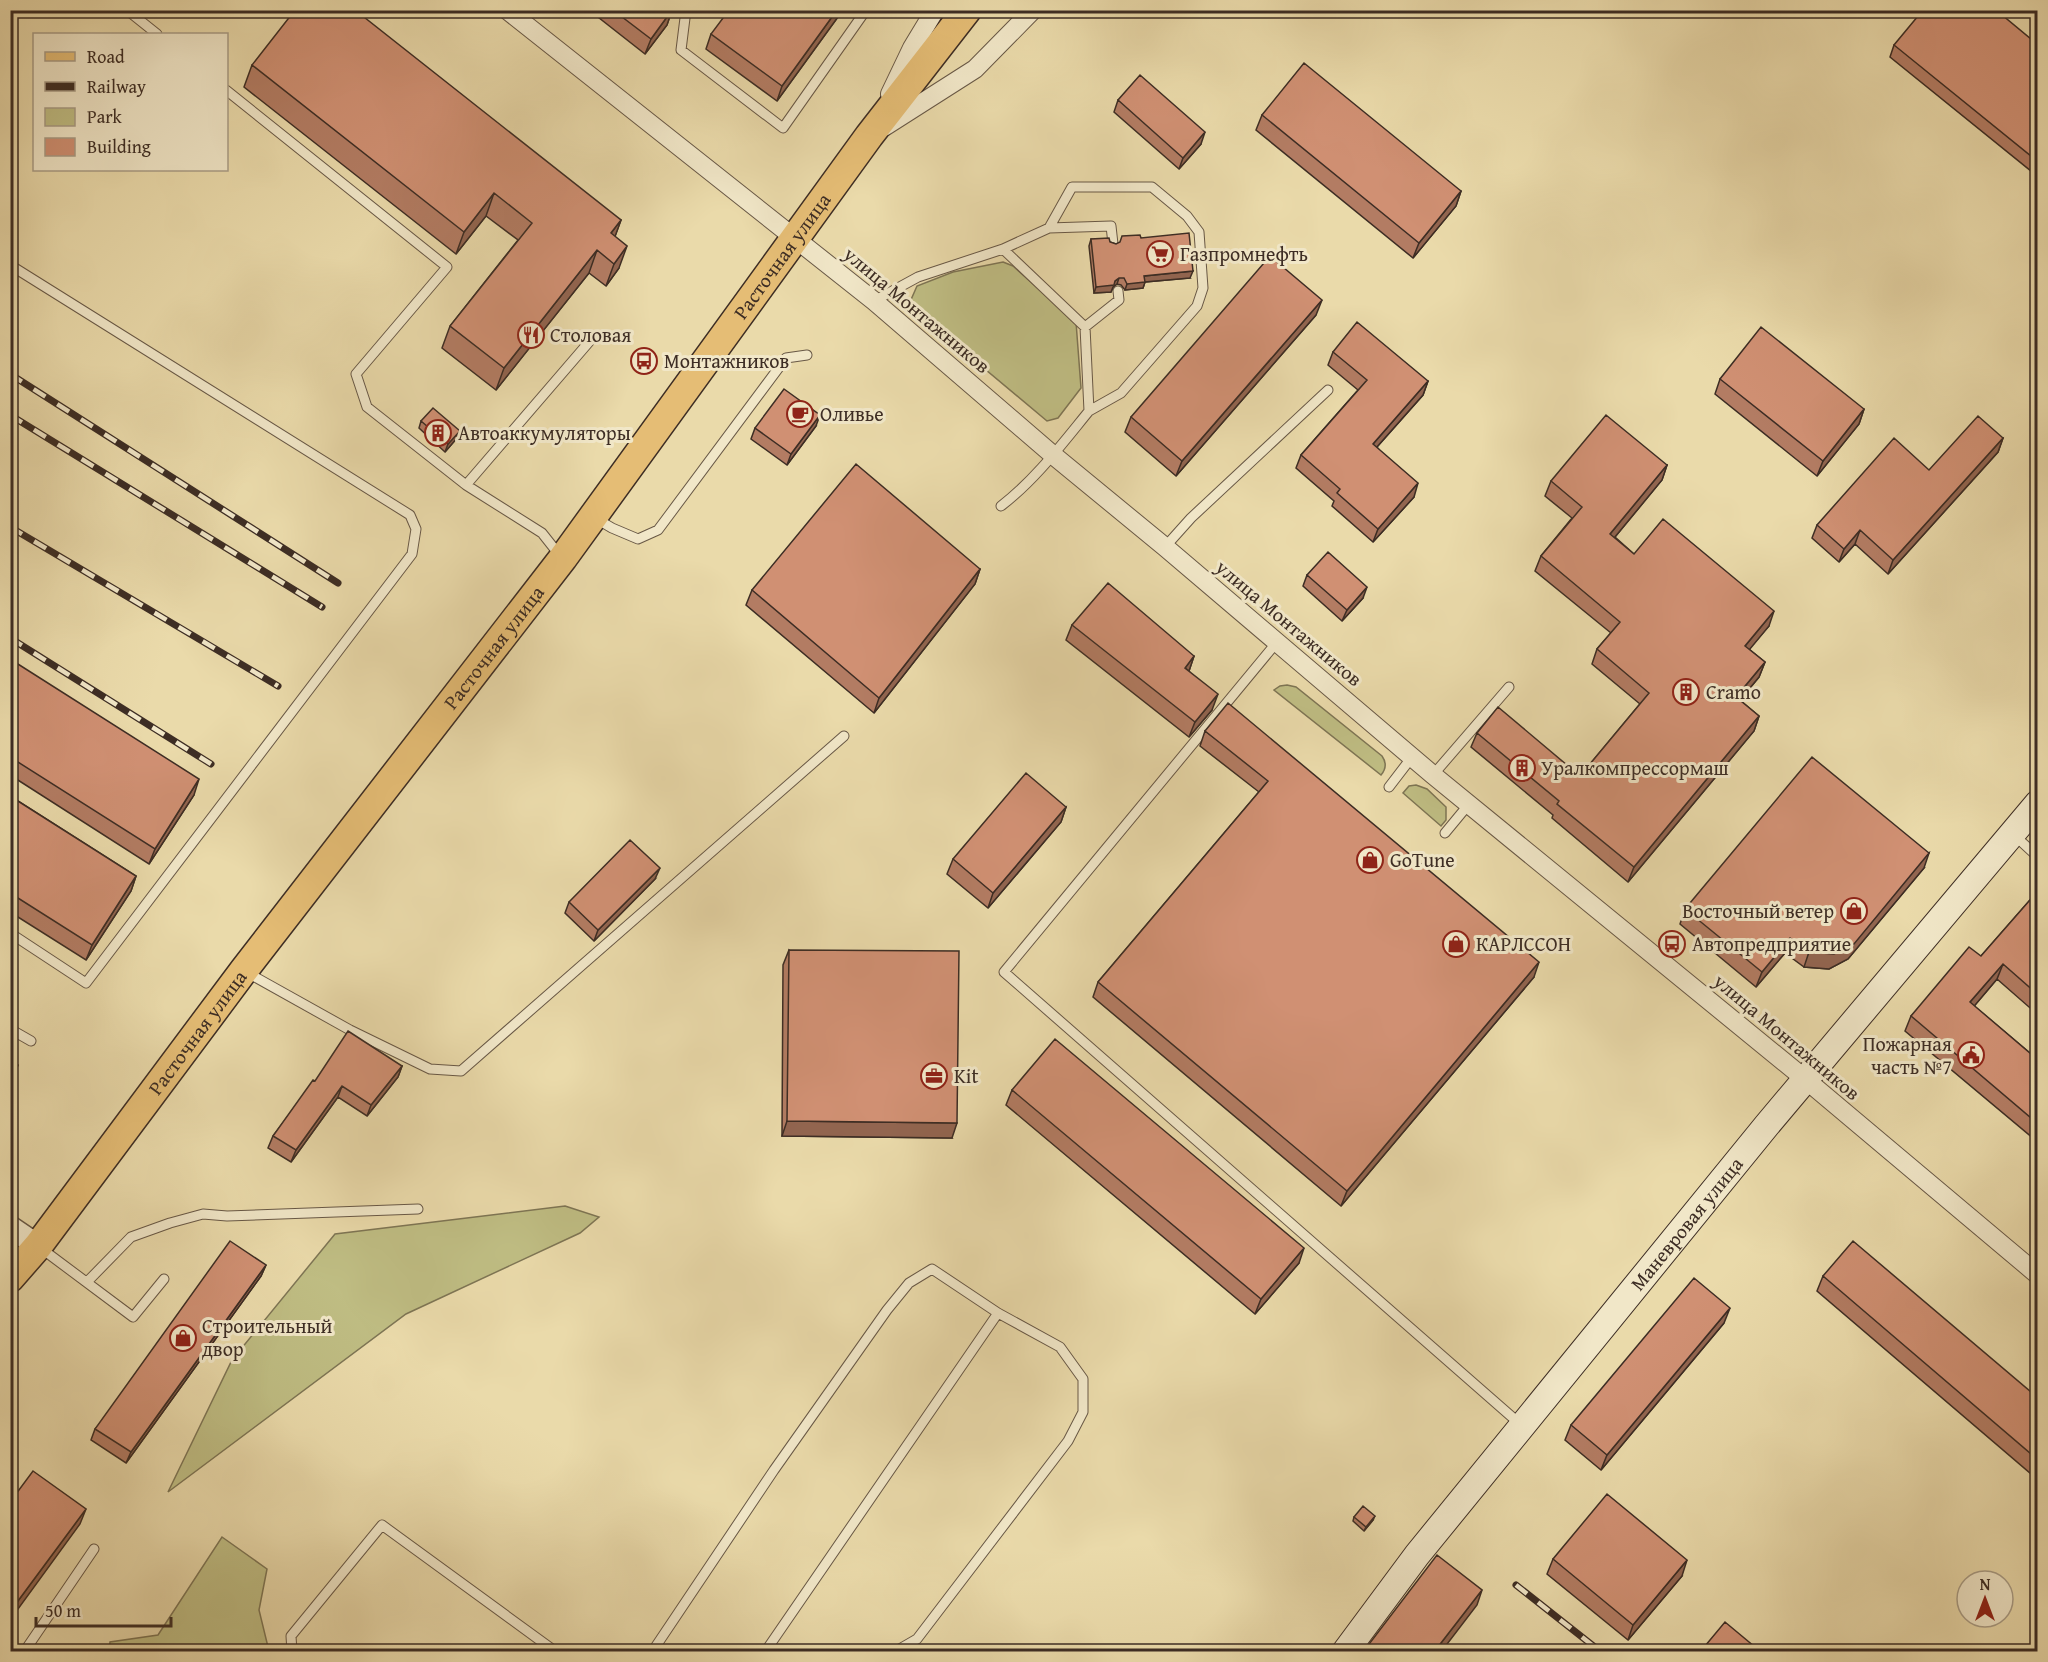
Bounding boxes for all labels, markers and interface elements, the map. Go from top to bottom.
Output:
legend [33,33,228,171]
text: Road [87,43,125,70]
text: Railway [87,73,146,100]
text: Park [87,103,123,130]
text: Building [87,133,151,160]
street label: Расточная улица [726,186,837,325]
street label: улица Монтажников [837,239,997,380]
supermarket icon: Газпромнефть [1145,239,1175,269]
place label: Газпромнефть [1180,239,1308,268]
restaurant icon: Столовая [516,320,546,350]
place label: Столовая [550,320,631,349]
bus stop icon: Монтажников [629,346,659,376]
place label: Монтажников [664,346,789,375]
cafe icon: Оливье [785,399,815,429]
place label: Оливье [820,399,884,428]
building icon: Автоаккумуляторы [423,418,453,448]
place label: Автоаккумуляторы [458,418,631,447]
street label: улица Монтажников [1209,552,1369,693]
street label: Расточная улица [436,579,551,715]
building icon: Cramo [1671,677,1701,707]
place label: Cramo [1706,677,1761,706]
building icon: Уралкомпрессормаш [1507,753,1537,783]
place label: Уралкомпрессормаш [1541,753,1729,782]
shop icon: GoTune [1355,845,1385,875]
place label: GoTune [1390,845,1455,874]
place label: Восточный ветер [1682,896,1834,925]
shop icon: Восточный ветер [1839,896,1869,926]
shop icon: КАРЛССОН [1441,929,1471,959]
place label: КАРЛССОН [1476,929,1571,958]
bus stop icon: Автопредприятие [1657,929,1687,959]
place label: Автопредприятие [1692,929,1851,958]
street label: Расточная улица [141,963,254,1101]
street label: улица Монтажников [1707,966,1867,1107]
place label: Пожарная часть №7 [1863,1029,1952,1081]
public building icon: Пожарная часть №7 [1956,1040,1986,1070]
office icon: Kit [919,1061,949,1091]
place label: Kit [954,1061,979,1090]
street label: Маневровая улица [1623,1150,1750,1296]
place label: Строительный двор [202,1311,333,1363]
shop icon: Строительный двор [168,1323,198,1353]
north arrow [1955,1569,2015,1629]
text: N [1980,1572,1991,1596]
scale bar [36,1590,171,1628]
text: 50 m [45,1597,81,1624]

